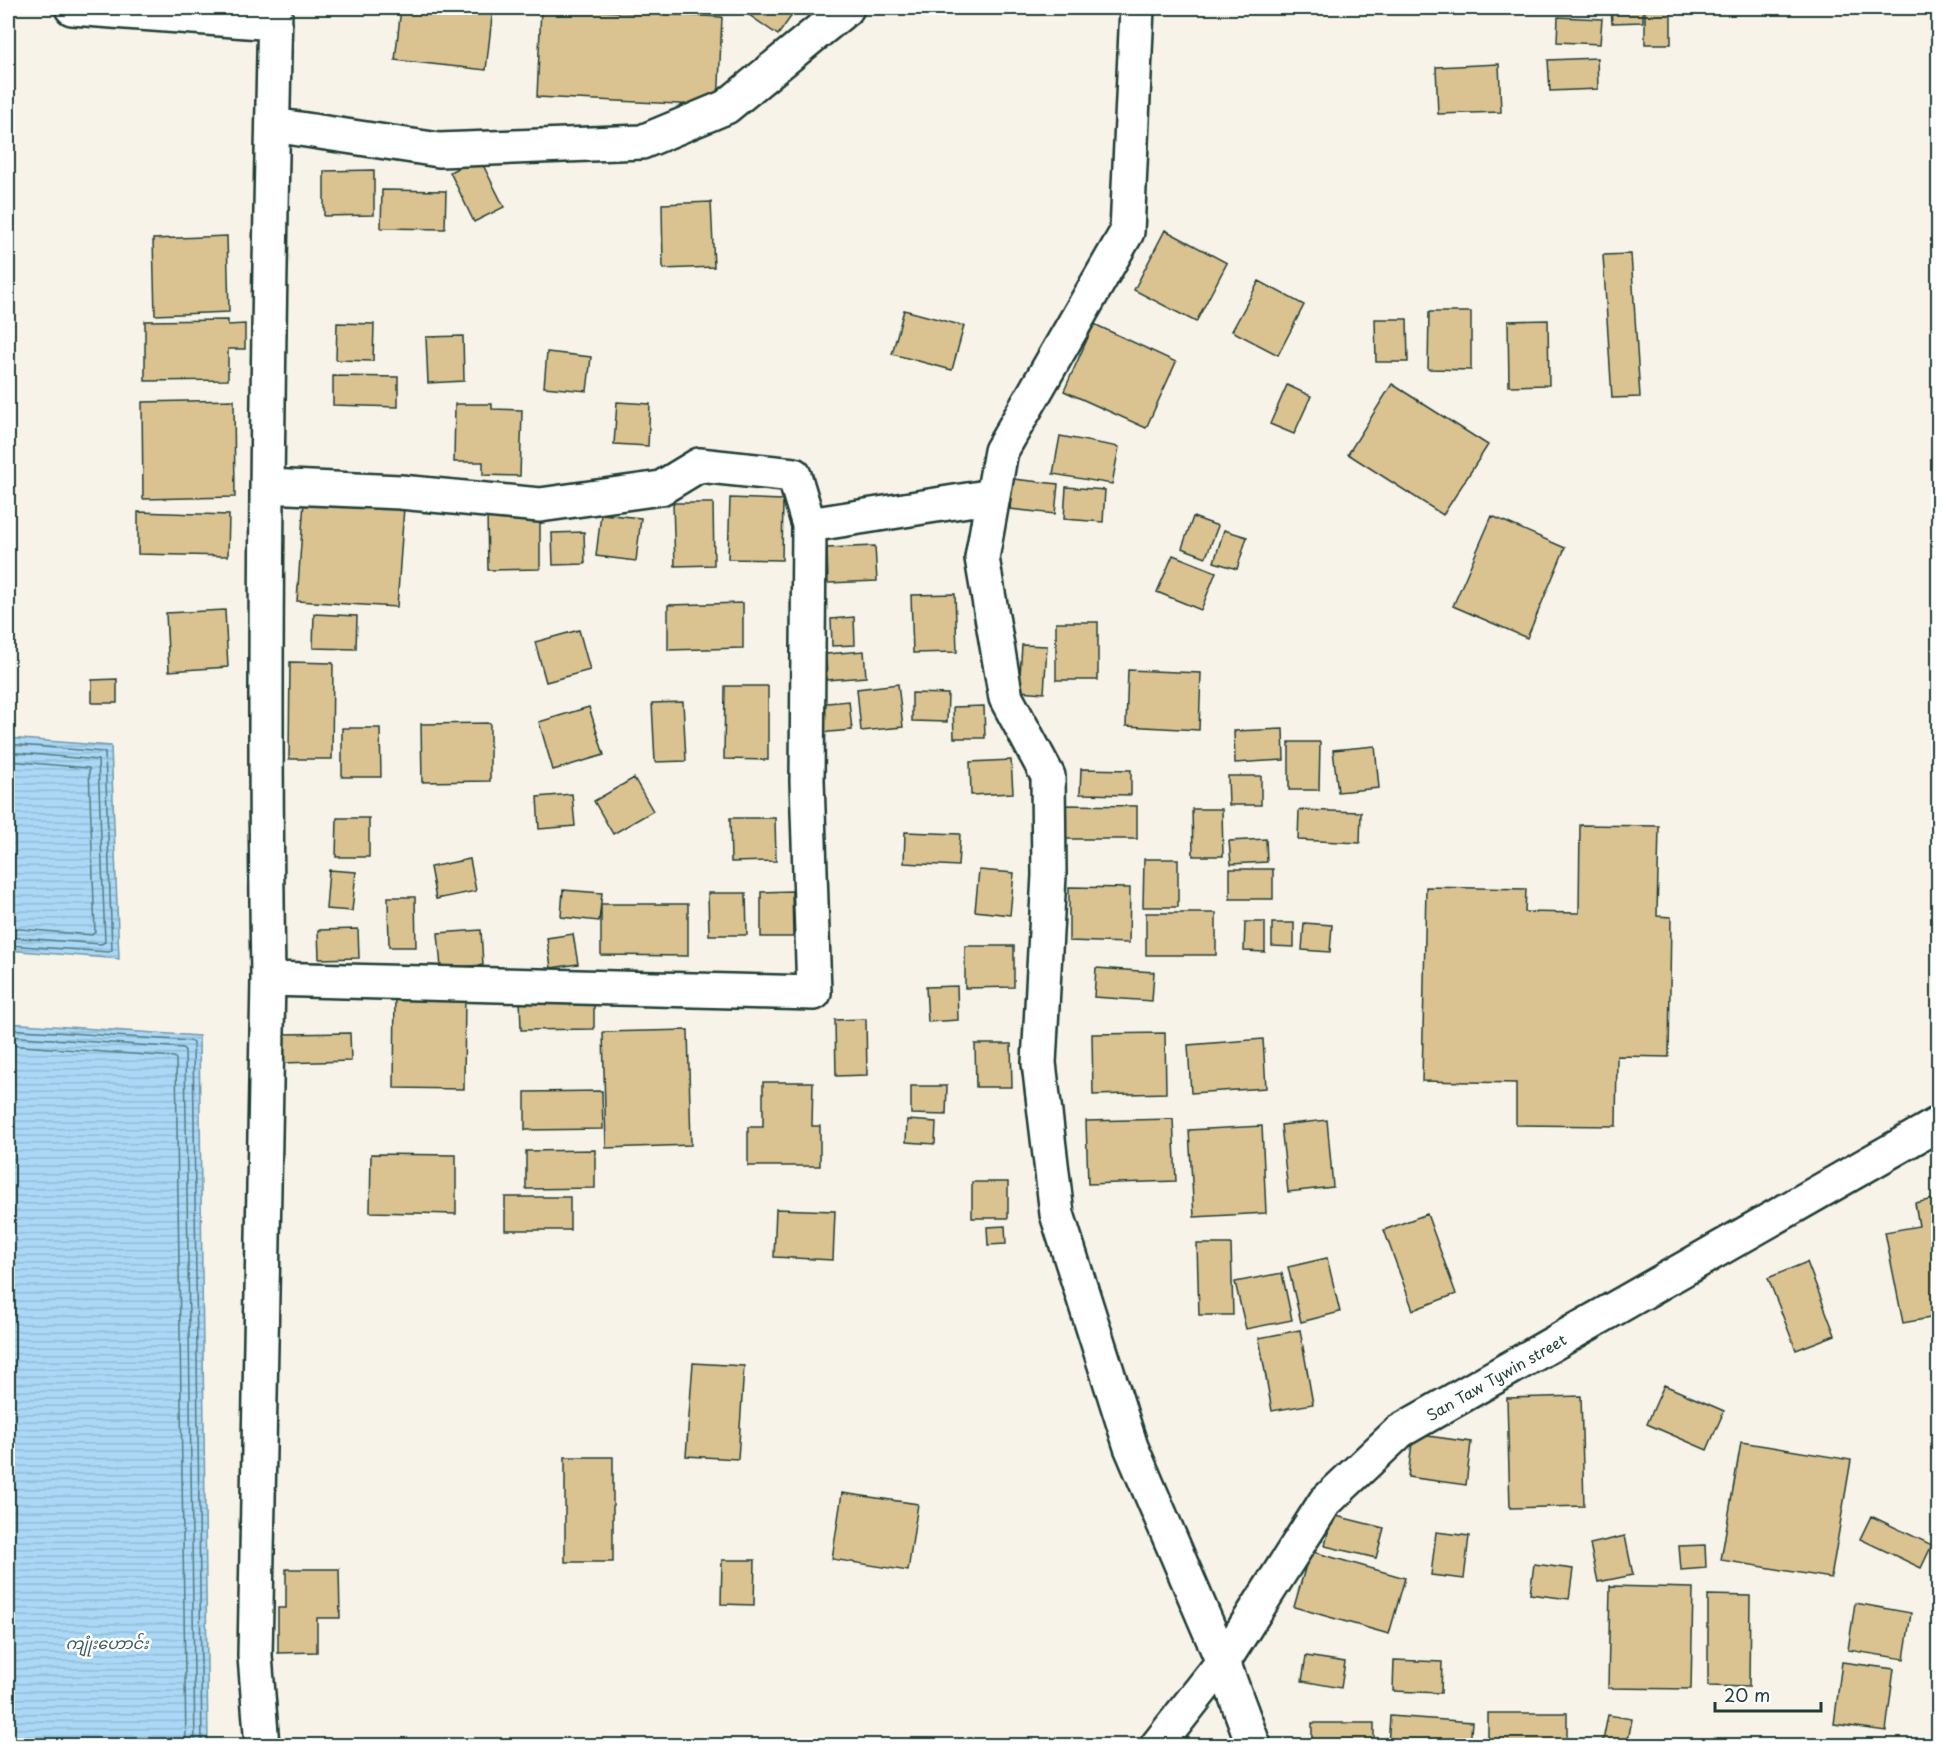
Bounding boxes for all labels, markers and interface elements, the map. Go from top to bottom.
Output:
street label: San Taw Tywin street [1421,1327,1570,1426]
water label: ကျုံးဟောင်း [66,1630,150,1657]
scale bar [1715,1675,1822,1713]
text: 20 m [1724,1681,1770,1708]

